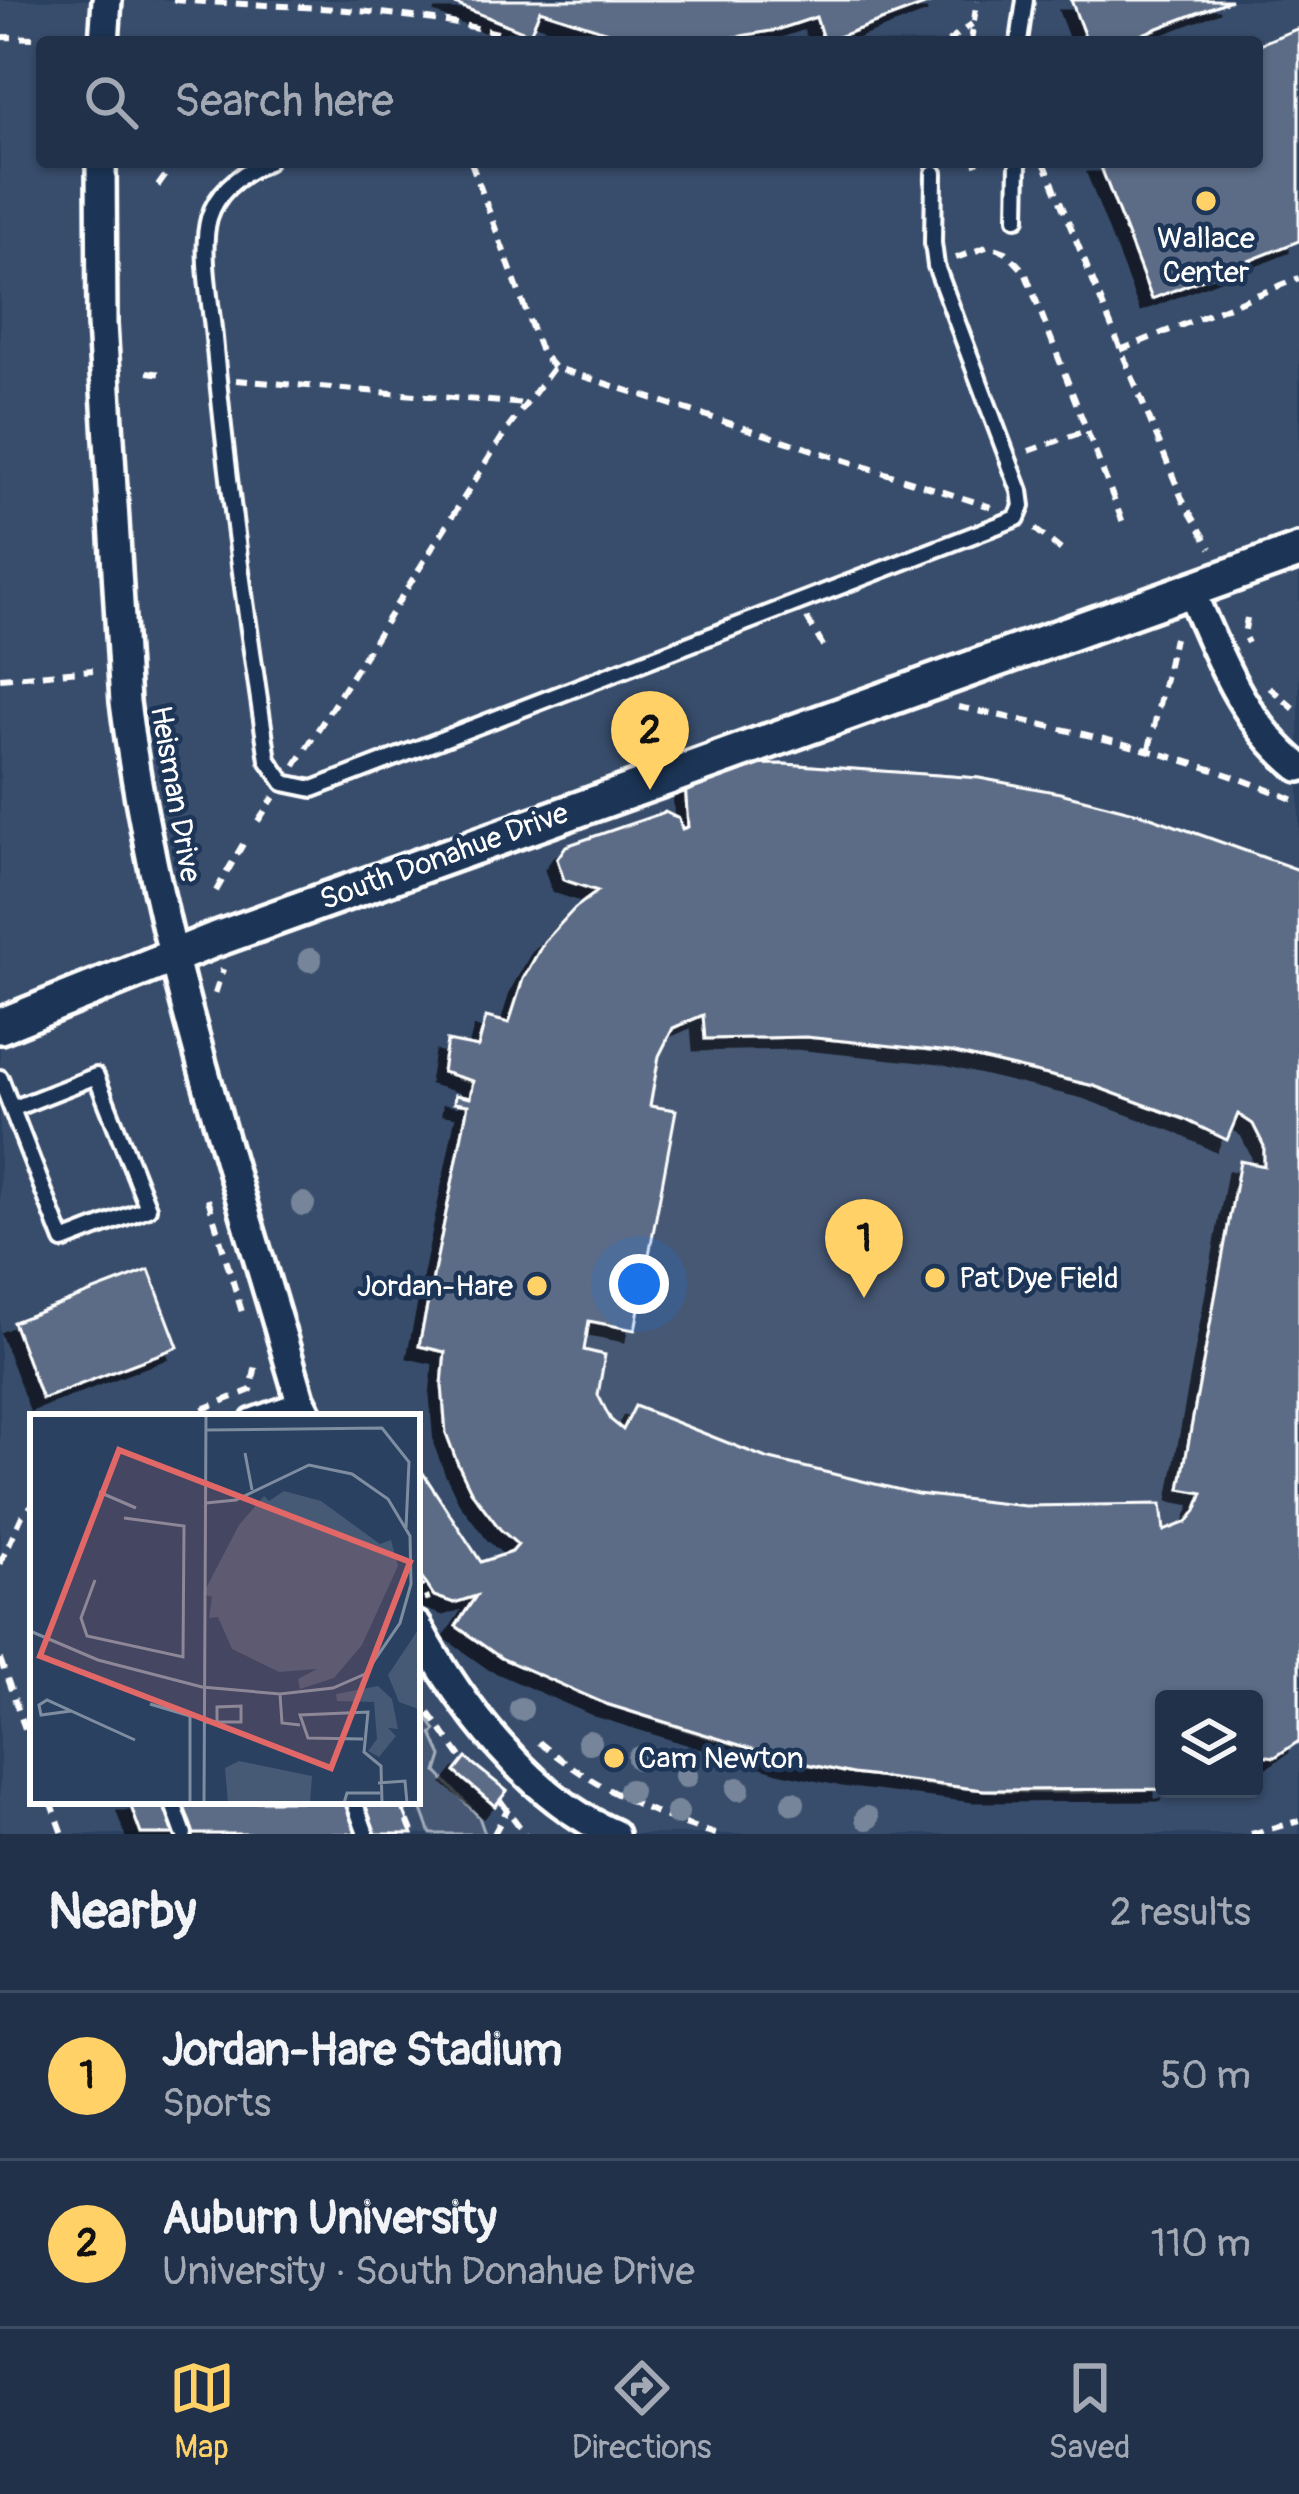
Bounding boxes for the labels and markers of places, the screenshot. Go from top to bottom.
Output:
marker: Wallace Center [1193,188,1219,214]
place label: Wallace Center [1157,220,1255,291]
pin: 2 [611,691,689,790]
pin: 1 [825,1199,903,1298]
place label: Pat Dye Field [959,1260,1119,1297]
marker: Pat Dye Field [922,1265,948,1291]
place label: Jordan-Hare [357,1268,513,1305]
marker: Jordan-Hare [524,1273,550,1299]
place label: Cam Newton [638,1740,804,1777]
marker: Cam Newton [601,1745,627,1771]

